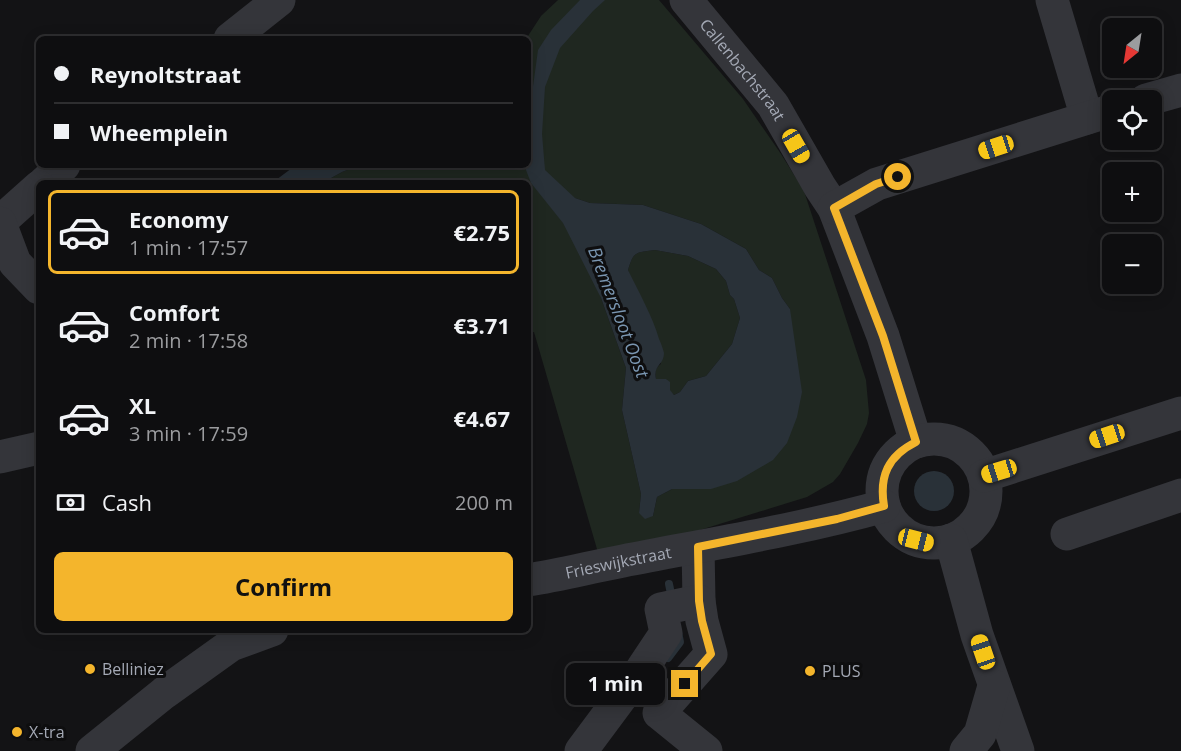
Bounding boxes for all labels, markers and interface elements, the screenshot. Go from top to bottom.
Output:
street label: Callenbachstraat [695,14,791,125]
north arrow [1102,18,1162,78]
map controls [1102,18,1162,294]
text: Reynoltstraat [90,59,241,89]
button: locate [1102,90,1162,150]
text: Wheemplein [90,117,228,147]
car [779,126,813,166]
car [976,133,1016,161]
button: + [1102,162,1162,222]
route start [884,163,911,190]
text: Economy [129,204,228,234]
icon: car [57,205,111,259]
text: €2.75 [453,217,510,247]
text: 1 min · 17:57 [129,234,248,261]
button: − [1102,234,1162,294]
water label: Bremersloot Oost [583,243,655,382]
text: Comfort [129,297,220,327]
icon: car [57,298,111,352]
text: €3.71 [453,310,510,340]
text: 2 min · 17:58 [129,327,248,354]
text: XL [129,390,156,420]
icon: car [57,391,111,445]
text: €4.67 [453,403,510,433]
text: 3 min · 17:59 [129,420,248,447]
car [1087,422,1127,450]
car [979,457,1019,485]
icon: cash [54,486,87,519]
text: Cash [102,487,152,517]
text: 200 m [455,489,513,516]
car [896,527,936,553]
street label: Frieswijkstraat [563,541,673,584]
button: Confirm [54,552,513,621]
car [969,632,997,672]
place label: Belliniez [102,658,164,680]
place label: PLUS [822,660,861,682]
marker: Belliniez [83,662,97,676]
callout: 1 min [565,663,664,705]
marker: PLUS [803,664,817,678]
text: 1 min [588,670,643,697]
route end [671,670,698,697]
place label: X-tra [29,721,65,743]
marker: X-tra [10,725,24,739]

